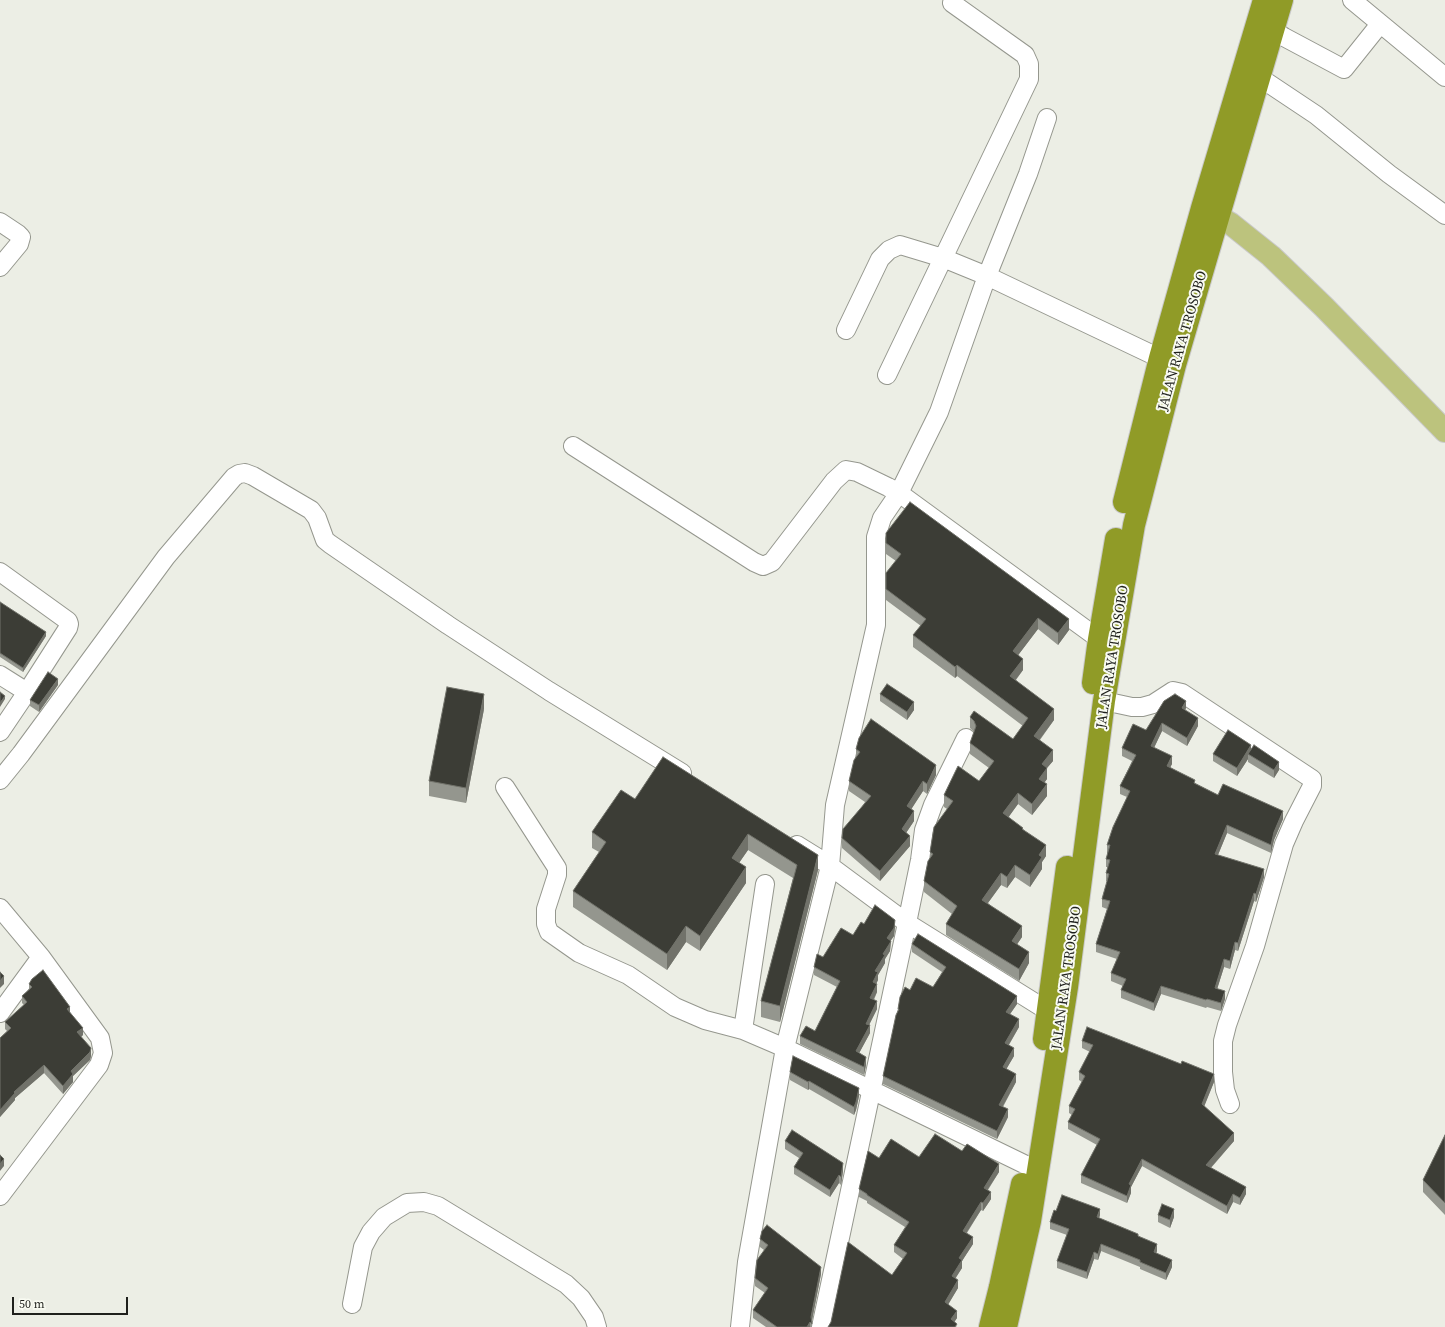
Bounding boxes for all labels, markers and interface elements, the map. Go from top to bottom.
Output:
street label: JALAN RAYA TROSOBO [1155,269,1211,413]
street label: JALAN RAYA TROSOBO [1093,584,1133,730]
street label: JALAN RAYA TROSOBO [1049,905,1085,1051]
scale bar [14,1289,130,1315]
text: 50 m [19,1296,45,1312]

